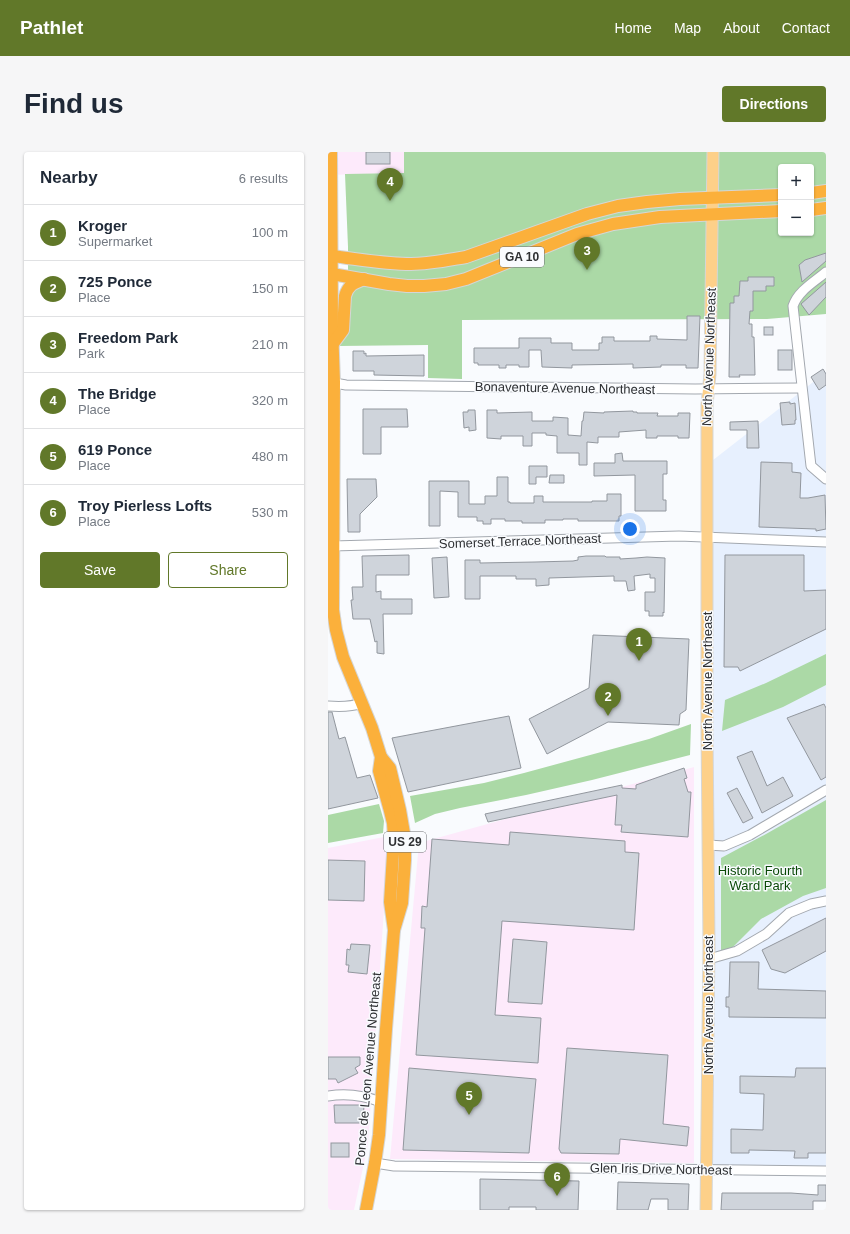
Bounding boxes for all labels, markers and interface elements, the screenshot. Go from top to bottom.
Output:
text: Pathlet [20,17,83,38]
text: Home [615,20,652,36]
text: Map [674,20,701,36]
text: About [723,20,760,36]
text: Contact [782,20,830,36]
button: Directions [722,86,826,122]
text: Find us [24,88,124,119]
map controls [778,164,814,236]
button: + [778,164,814,200]
text: Nearby [40,168,98,187]
pin: 4 [377,168,403,201]
text: 6 results [239,171,288,186]
button: − [778,200,814,236]
text: Kroger [78,217,127,234]
text: 1 [49,225,57,240]
text: 100 m [252,225,288,240]
text: Supermarket [78,234,152,249]
pin: 3 [574,237,600,270]
road number: GA 10 [500,247,544,267]
text: 725 Ponce [78,273,152,290]
text: 2 [49,281,57,296]
text: 150 m [252,281,288,296]
street label: North Avenue Northeast [699,287,719,426]
text: Place [78,290,111,305]
text: Freedom Park [78,329,178,346]
text: 3 [49,337,57,352]
text: 210 m [252,337,288,352]
text: Park [78,346,105,361]
street label: Bonaventure Avenue Northeast [475,379,656,397]
text: The Bridge [78,385,156,402]
text: 4 [49,393,57,408]
text: 320 m [252,393,288,408]
text: Place [78,402,111,417]
text: 619 Ponce [78,441,152,458]
text: 5 [49,449,57,464]
text: 480 m [252,449,288,464]
text: Place [78,458,111,473]
text: Troy Pierless Lofts [78,497,212,514]
text: 6 [49,505,57,520]
text: 530 m [252,505,288,520]
text: Place [78,514,111,529]
your location [620,519,640,539]
street label: Somerset Terrace Northeast [439,531,602,551]
button: Save [40,552,160,588]
button: Share [168,552,288,588]
street label: North Avenue Northeast [700,611,715,750]
pin: 1 [626,628,652,661]
pin: 2 [595,683,621,716]
road number: US 29 [384,832,426,852]
park label: Historic Fourth Ward Park [718,863,802,893]
street label: North Avenue Northeast [701,935,716,1074]
street label: Ponce de Leon Avenue Northeast [352,971,384,1166]
pin: 5 [456,1082,482,1115]
street label: Glen Iris Drive Northeast [590,1160,733,1178]
pin: 6 [544,1163,570,1196]

